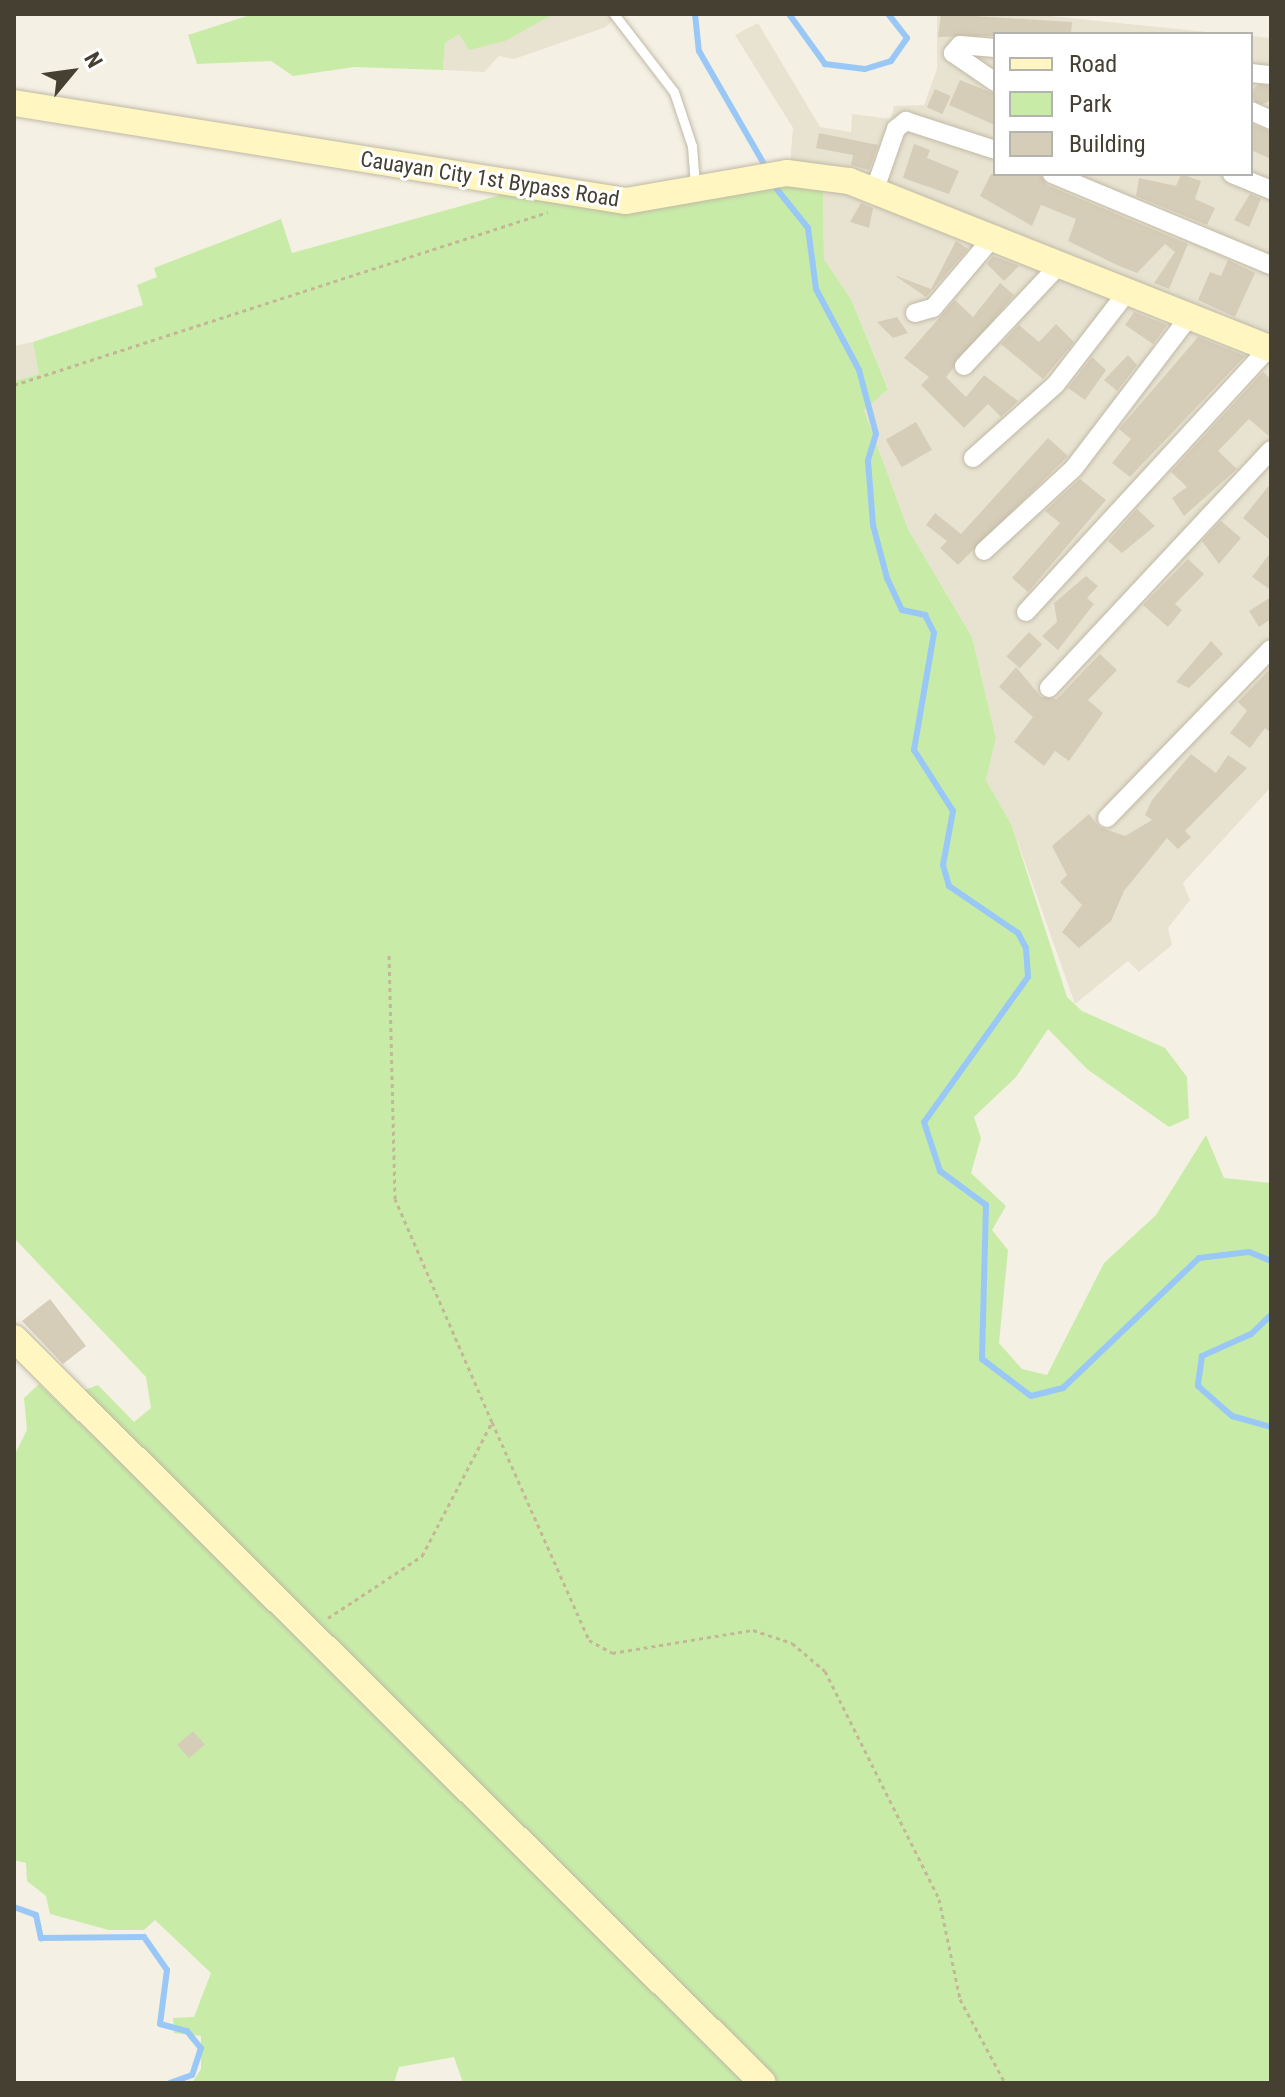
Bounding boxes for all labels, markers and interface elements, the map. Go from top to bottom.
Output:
north arrow [32,32,112,112]
legend [993,32,1253,176]
text: N [79,48,108,72]
text: Road [1069,50,1117,78]
text: Park [1069,90,1112,118]
text: Building [1069,130,1146,158]
street label: Cauayan City 1st Bypass Road [359,145,621,213]

